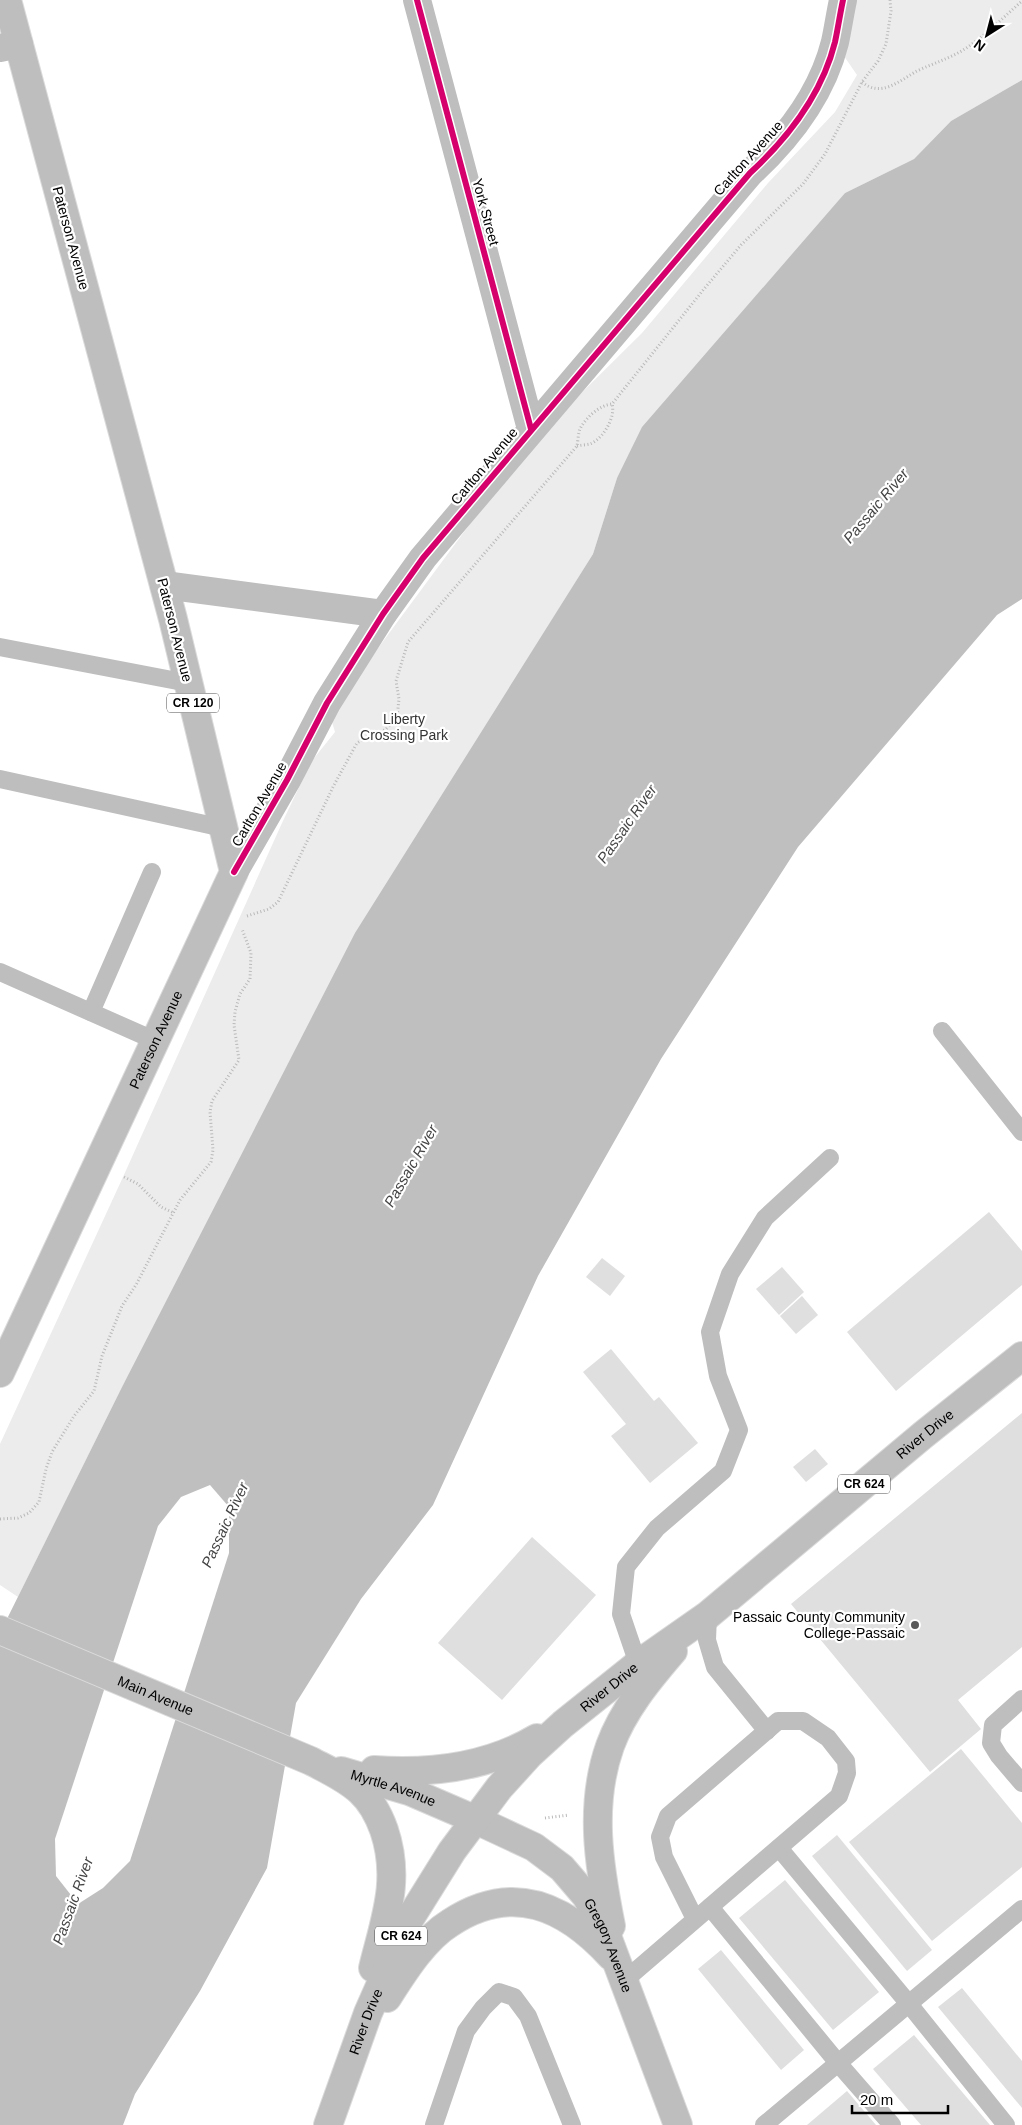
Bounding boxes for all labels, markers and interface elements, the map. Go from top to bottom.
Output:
north arrow [962,10,1012,60]
text: N [971,36,988,55]
street label: Carlton Avenue [710,117,786,199]
street label: York Street [469,177,503,247]
street label: Paterson Avenue [50,185,93,292]
street label: Carlton Avenue [447,424,521,508]
water label: Passaic River [840,464,912,546]
street label: Paterson Avenue [154,576,196,684]
road number: CR 120 [167,694,219,712]
park label: Liberty Crossing Park [360,711,449,743]
street label: Carlton Avenue [228,758,290,849]
water label: Passaic River [593,780,660,866]
street label: Paterson Avenue [126,988,186,1091]
water label: Passaic River [380,1121,441,1210]
street label: River Drive [893,1406,957,1462]
road number: CR 624 [838,1475,890,1494]
water label: Passaic River [197,1479,252,1570]
place label: Passaic County Community College-Passaic [733,1609,905,1641]
marker: Passaic County Community College-Passaic [909,1619,921,1631]
street label: River Drive [577,1659,641,1715]
street label: Main Avenue [115,1673,196,1719]
street label: Myrtle Avenue [349,1766,438,1810]
water label: Passaic River [49,1854,97,1947]
street label: Gregory Avenue [581,1895,635,1995]
road number: CR 624 [375,1926,427,1945]
street label: River Drive [346,1986,386,2057]
scale bar [852,2082,948,2114]
text: 20 m [860,2091,893,2108]

